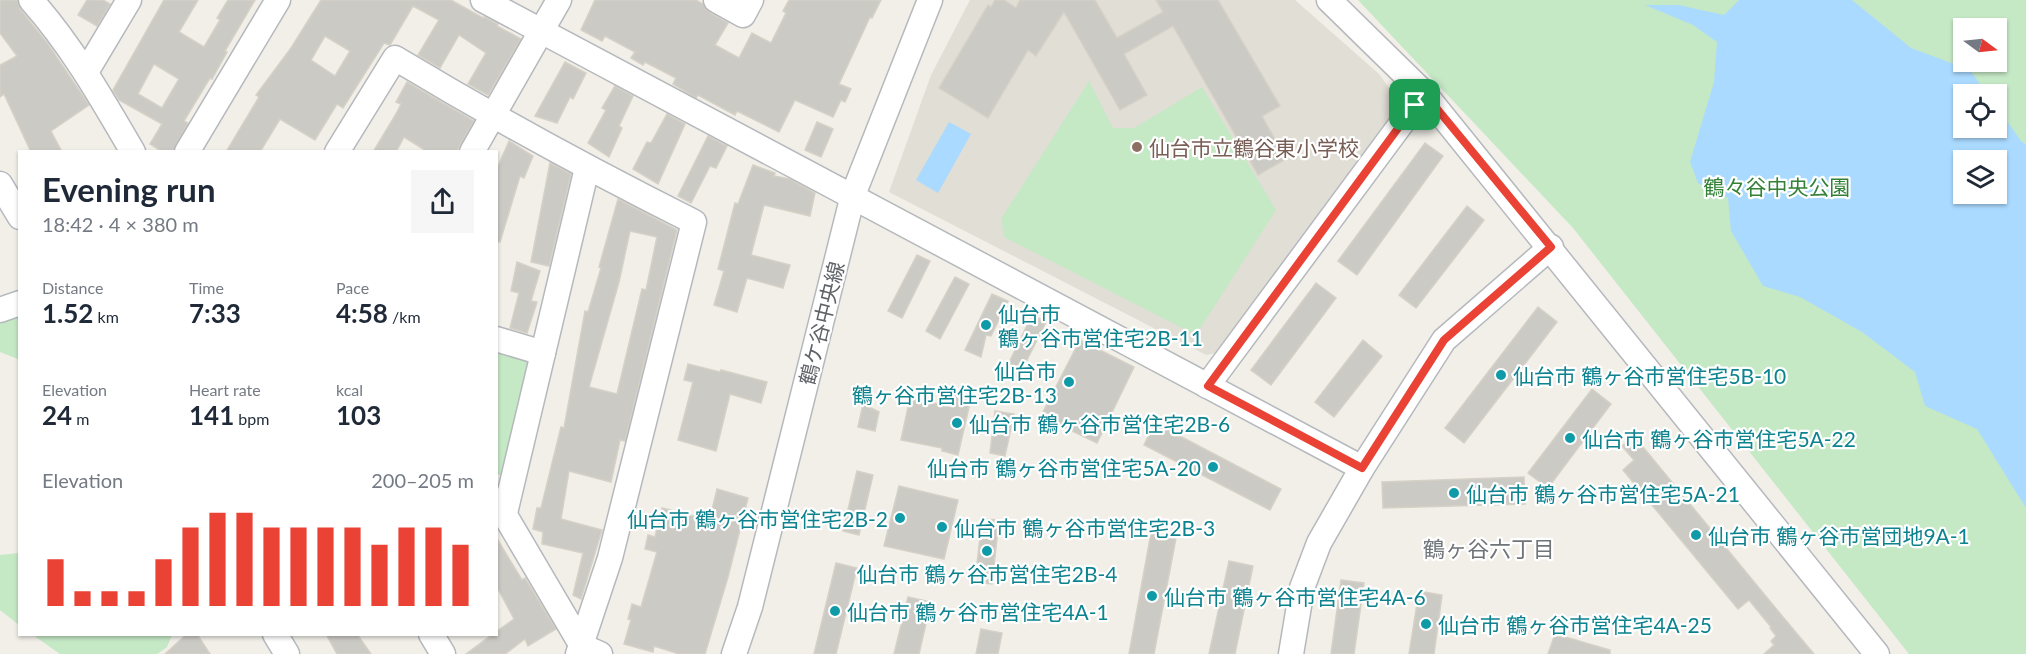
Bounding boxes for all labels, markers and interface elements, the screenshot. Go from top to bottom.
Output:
north arrow [1953,18,2007,72]
map controls [1953,18,2007,204]
pin [1389,79,1440,130]
button: locate [1953,84,2007,138]
icon: arrive [1398,88,1431,121]
place label: 仙台市立鶴谷東小学校 [1149,135,1359,160]
marker: 仙台市立鶴谷東小学校 [1130,140,1144,154]
button: layers [1953,150,2007,204]
text: Evening run [42,169,216,209]
button: share [411,170,474,233]
park label: 鶴々谷中央公園 [1704,174,1851,199]
text: 18:42 · 4 × 380 m [42,212,199,236]
street label: 鶴ケ谷中央線 [794,259,848,387]
text: Distance [42,278,103,297]
text: Time [189,278,224,297]
text: Pace [336,278,369,297]
text: 1.52 [42,297,93,329]
text: 7:33 [189,297,241,329]
text: 4:58 [336,297,388,329]
place label: 仙台市 鶴ヶ谷市営住宅2B-11 [998,301,1203,350]
text: km [93,307,119,326]
text: /km [388,307,421,326]
marker: 仙台市 鶴ヶ谷市営住宅2B-11 [979,318,993,332]
place label: 仙台市 鶴ヶ谷市営住宅2B-13 [852,358,1057,407]
place label: 仙台市 鶴ヶ谷市営住宅5B-10 [1513,363,1786,388]
marker: 仙台市 鶴ヶ谷市営住宅5B-10 [1494,368,1508,382]
marker: 仙台市 鶴ヶ谷市営住宅2B-13 [1062,375,1076,389]
text: Elevation [42,380,107,399]
text: Heart rate [189,380,261,399]
text: kcal [336,380,363,399]
text: 24 [42,399,72,431]
text: 141 [189,399,234,431]
text: 103 [336,399,381,431]
text: m [72,409,89,428]
text: bpm [234,409,269,428]
place label: 仙台市 鶴ヶ谷市営住宅2B-6 [969,411,1230,436]
marker: 仙台市 鶴ヶ谷市営住宅2B-6 [950,416,964,430]
place label: 仙台市 鶴ヶ谷市営住宅5A-22 [1582,426,1856,451]
marker: 仙台市 鶴ヶ谷市営住宅5A-22 [1563,431,1577,445]
place label: 仙台市 鶴ヶ谷市営住宅5A-20 [927,455,1201,480]
marker: 仙台市 鶴ヶ谷市営住宅5A-20 [1206,460,1220,474]
text: Elevation [42,468,123,492]
text: 200–205 m [371,468,474,492]
place label: 仙台市 鶴ヶ谷市営住宅5A-21 [1466,481,1740,506]
marker: 仙台市 鶴ヶ谷市営住宅5A-21 [1447,486,1461,500]
place label: 仙台市 鶴ヶ谷市営住宅2B-2 [627,506,888,531]
marker: 仙台市 鶴ヶ谷市営住宅2B-2 [893,511,907,525]
place label: 仙台市 鶴ヶ谷市営住宅2B-3 [954,515,1215,540]
marker: 仙台市 鶴ヶ谷市営住宅2B-3 [935,520,949,534]
place label: 仙台市 鶴ヶ谷市営団地9A-1 [1708,523,1970,548]
marker: 仙台市 鶴ヶ谷市営団地9A-1 [1689,528,1703,542]
district label: 鶴ヶ谷六丁目 [1423,535,1555,562]
marker: 仙台市 鶴ヶ谷市営住宅2B-4 [980,544,994,558]
place label: 仙台市 鶴ヶ谷市営住宅2B-4 [856,561,1118,586]
place label: 仙台市 鶴ヶ谷市営住宅4A-6 [1164,584,1426,609]
marker: 仙台市 鶴ヶ谷市営住宅4A-6 [1145,589,1159,603]
place label: 仙台市 鶴ヶ谷市営住宅4A-1 [847,599,1109,624]
marker: 仙台市 鶴ヶ谷市営住宅4A-1 [828,604,842,618]
place label: 仙台市 鶴ヶ谷市営住宅4A-25 [1438,612,1712,637]
marker: 仙台市 鶴ヶ谷市営住宅4A-25 [1419,617,1433,631]

